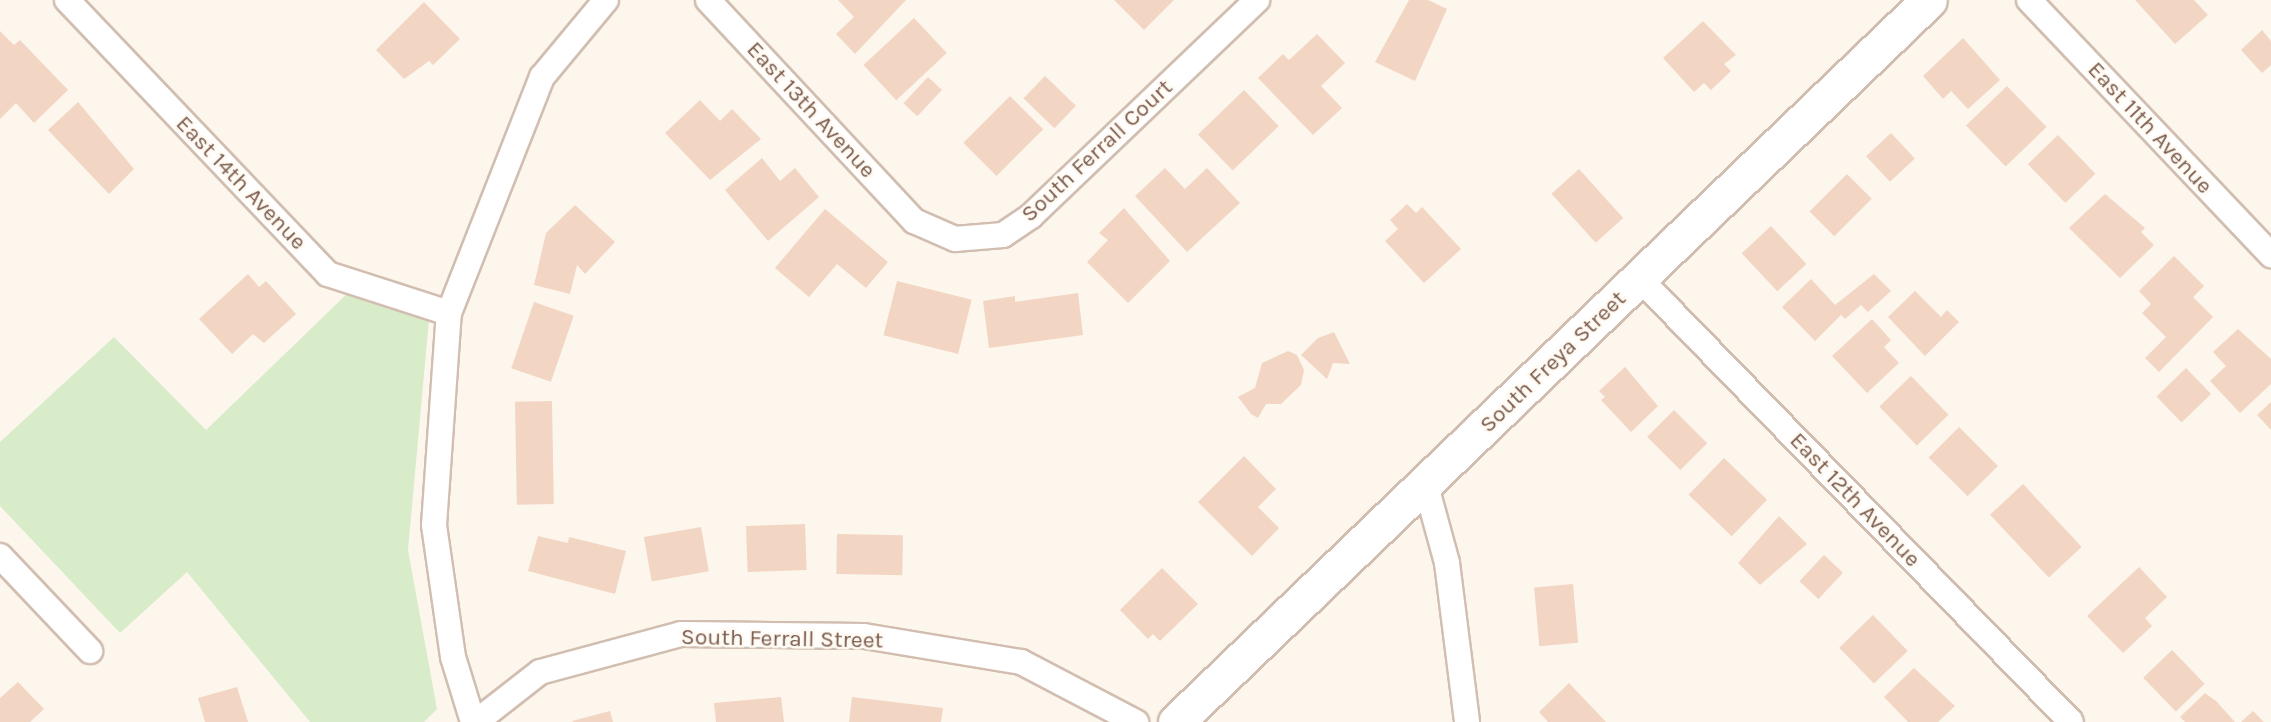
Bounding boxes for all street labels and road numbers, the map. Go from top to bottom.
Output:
street label: East 13th Avenue [741,36,881,184]
street label: East 11th Avenue [2082,56,2218,200]
street label: South Ferrall Court [1016,74,1178,228]
street label: East 14th Avenue [170,110,312,256]
street label: South Freya Street [1474,285,1632,439]
street label: East 12th Avenue [1784,427,1926,573]
street label: South Ferrall Street [681,623,883,655]

